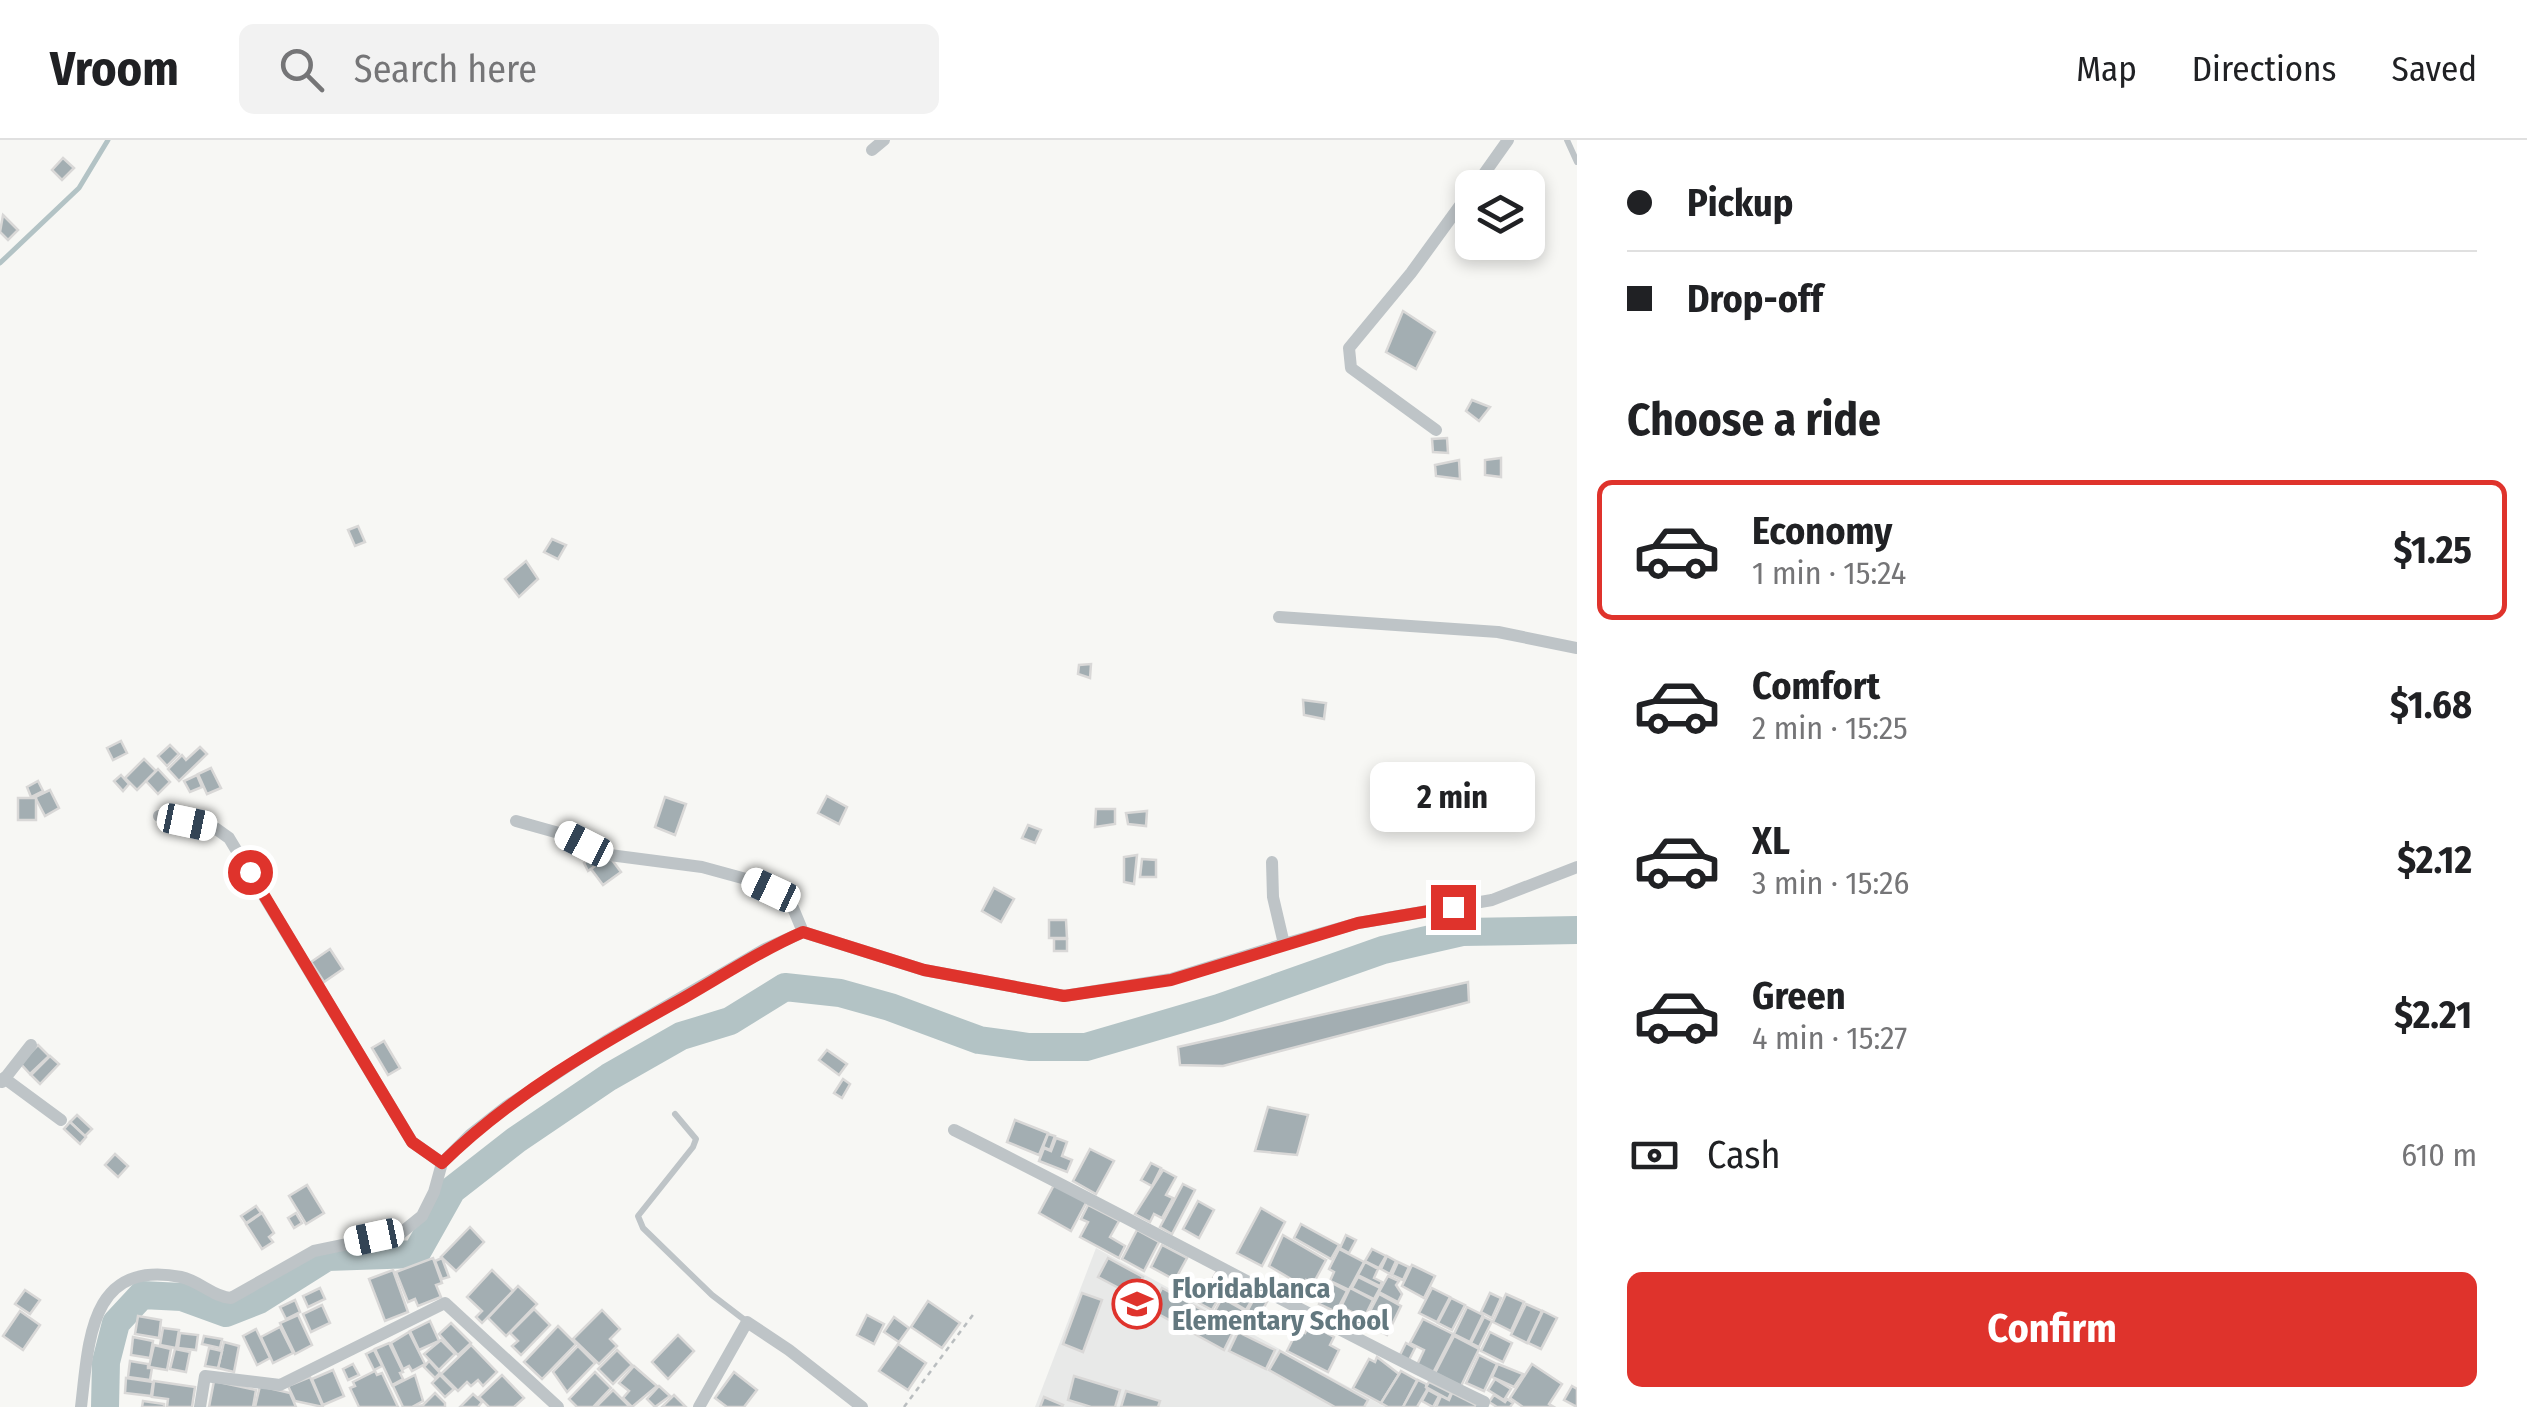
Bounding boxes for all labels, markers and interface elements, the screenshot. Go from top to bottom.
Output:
search box [239,24,939,114]
text: Vroom [50,40,179,98]
icon: search [274,42,329,97]
text: Search here [354,46,537,92]
text: Map [2076,48,2137,90]
text: Directions [2192,48,2337,90]
text: Saved [2392,48,2477,90]
map controls [1455,170,1545,260]
button: layers [1455,170,1545,260]
text: Pickup [1687,180,1793,226]
text: Drop-off [1687,276,1823,322]
text: Choose a ride [1627,393,1881,447]
icon: car [1632,505,1722,595]
text: Economy [1752,508,1892,554]
text: $1.25 [2393,527,2472,573]
text: 1 min · 15:24 [1752,554,1906,592]
icon: car [1632,660,1722,750]
text: Comfort [1752,663,1880,709]
text: $1.68 [2390,682,2472,728]
text: 2 min · 15:25 [1752,709,1908,747]
callout: 2 min [1370,762,1536,832]
text: 2 min [1417,778,1488,816]
car [155,801,219,843]
icon: car [1632,815,1722,905]
car [550,817,618,871]
text: XL [1752,818,1790,864]
text: $2.12 [2397,837,2472,883]
route start [228,850,273,895]
car [737,864,805,916]
text: 3 min · 15:26 [1752,864,1909,902]
route end [1431,885,1476,930]
icon: car [1632,970,1722,1060]
text: Green [1752,973,1846,1019]
text: $2.21 [2394,992,2472,1038]
text: 4 min · 15:27 [1752,1019,1907,1057]
icon: cash [1627,1128,1682,1183]
text: Cash [1707,1132,1781,1178]
text: 610 m [2401,1136,2477,1174]
car [342,1216,406,1258]
place label: Floridablanca Elementary School [1172,1272,1389,1337]
button: Confirm [1627,1272,2477,1387]
school or university icon: Floridablanca Elementary School [1111,1278,1163,1330]

